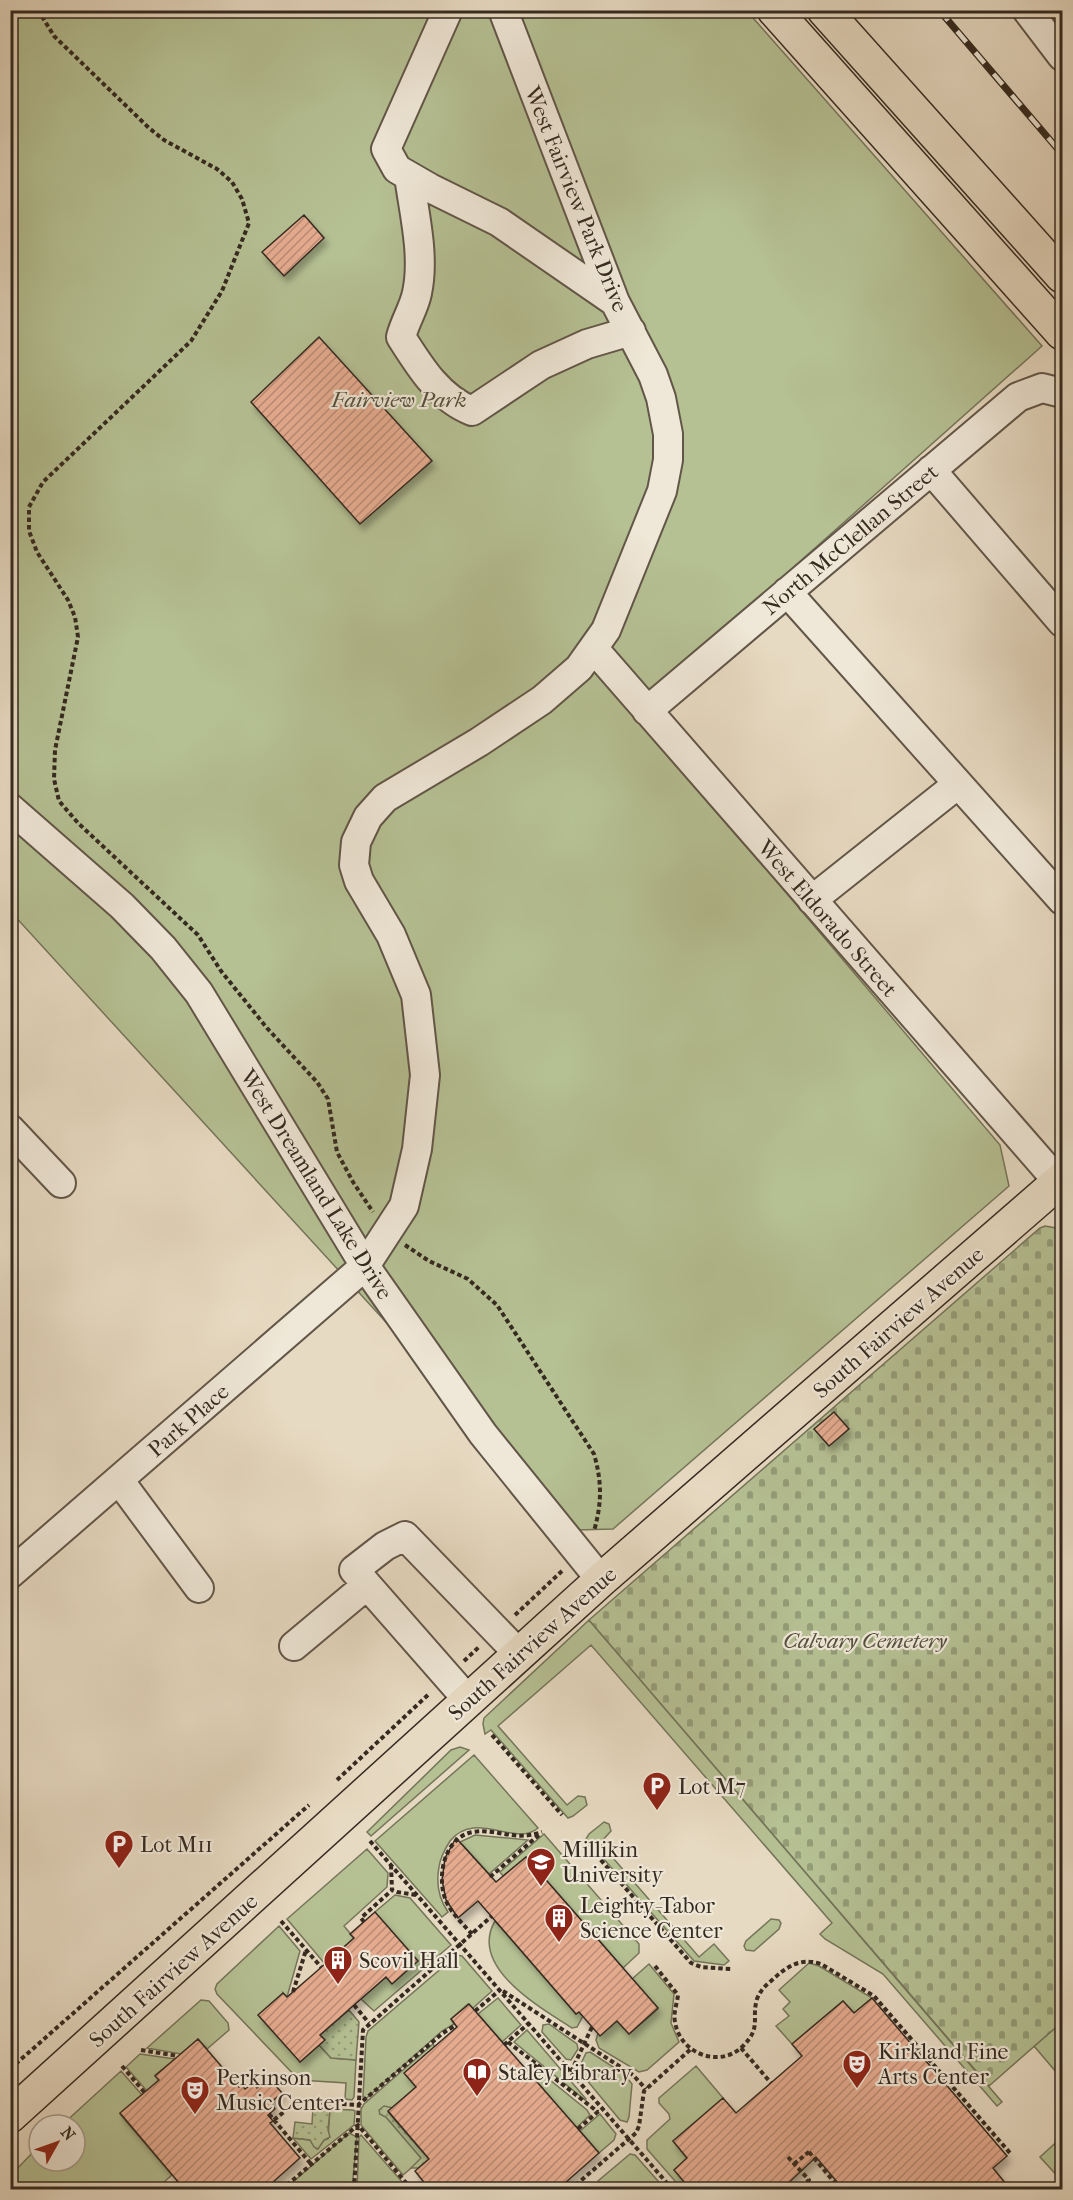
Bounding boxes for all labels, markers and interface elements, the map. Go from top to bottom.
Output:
street label: West Fairview Park Drive [519,82,633,316]
park label: Fairview Park [330,387,467,413]
street label: North McClellan Street [758,459,944,621]
street label: West Eldorado Street [751,834,903,1003]
street label: West Dreamland Lake Drive [234,1064,398,1305]
street label: South Fairview Avenue [808,1242,989,1404]
street label: Park Place [143,1379,234,1463]
street label: South Fairview Avenue [443,1561,622,1726]
park label: Calvary Cemetery [783,1628,948,1654]
parking icon: Lot M7 [641,1770,673,1812]
place label: Lot M7 [678,1774,746,1800]
parking icon: Lot M11 [103,1828,135,1870]
place label: Lot M11 [140,1832,213,1858]
place label: Millikin University [562,1837,664,1888]
school or university icon: Millikin University [525,1846,557,1888]
street label: South Fairview Avenue [84,1888,263,2053]
place label: Leighty-Tabor Science Center [580,1893,723,1944]
building icon: Leighty-Tabor Science Center [543,1902,575,1944]
building icon: Scovil Hall [322,1944,354,1986]
place label: Scovil Hall [359,1948,459,1974]
place label: Kirkland Fine Arts Center [877,2039,1009,2090]
theatre icon: Kirkland Fine Arts Center [841,2048,873,2090]
library icon: Staley Library [461,2056,493,2098]
place label: Staley Library [498,2060,633,2086]
place label: Perkinson Music Center [216,2065,344,2116]
theatre icon: Perkinson Music Center [179,2074,211,2116]
north arrow [27,2113,87,2173]
text: N [57,2123,80,2145]

